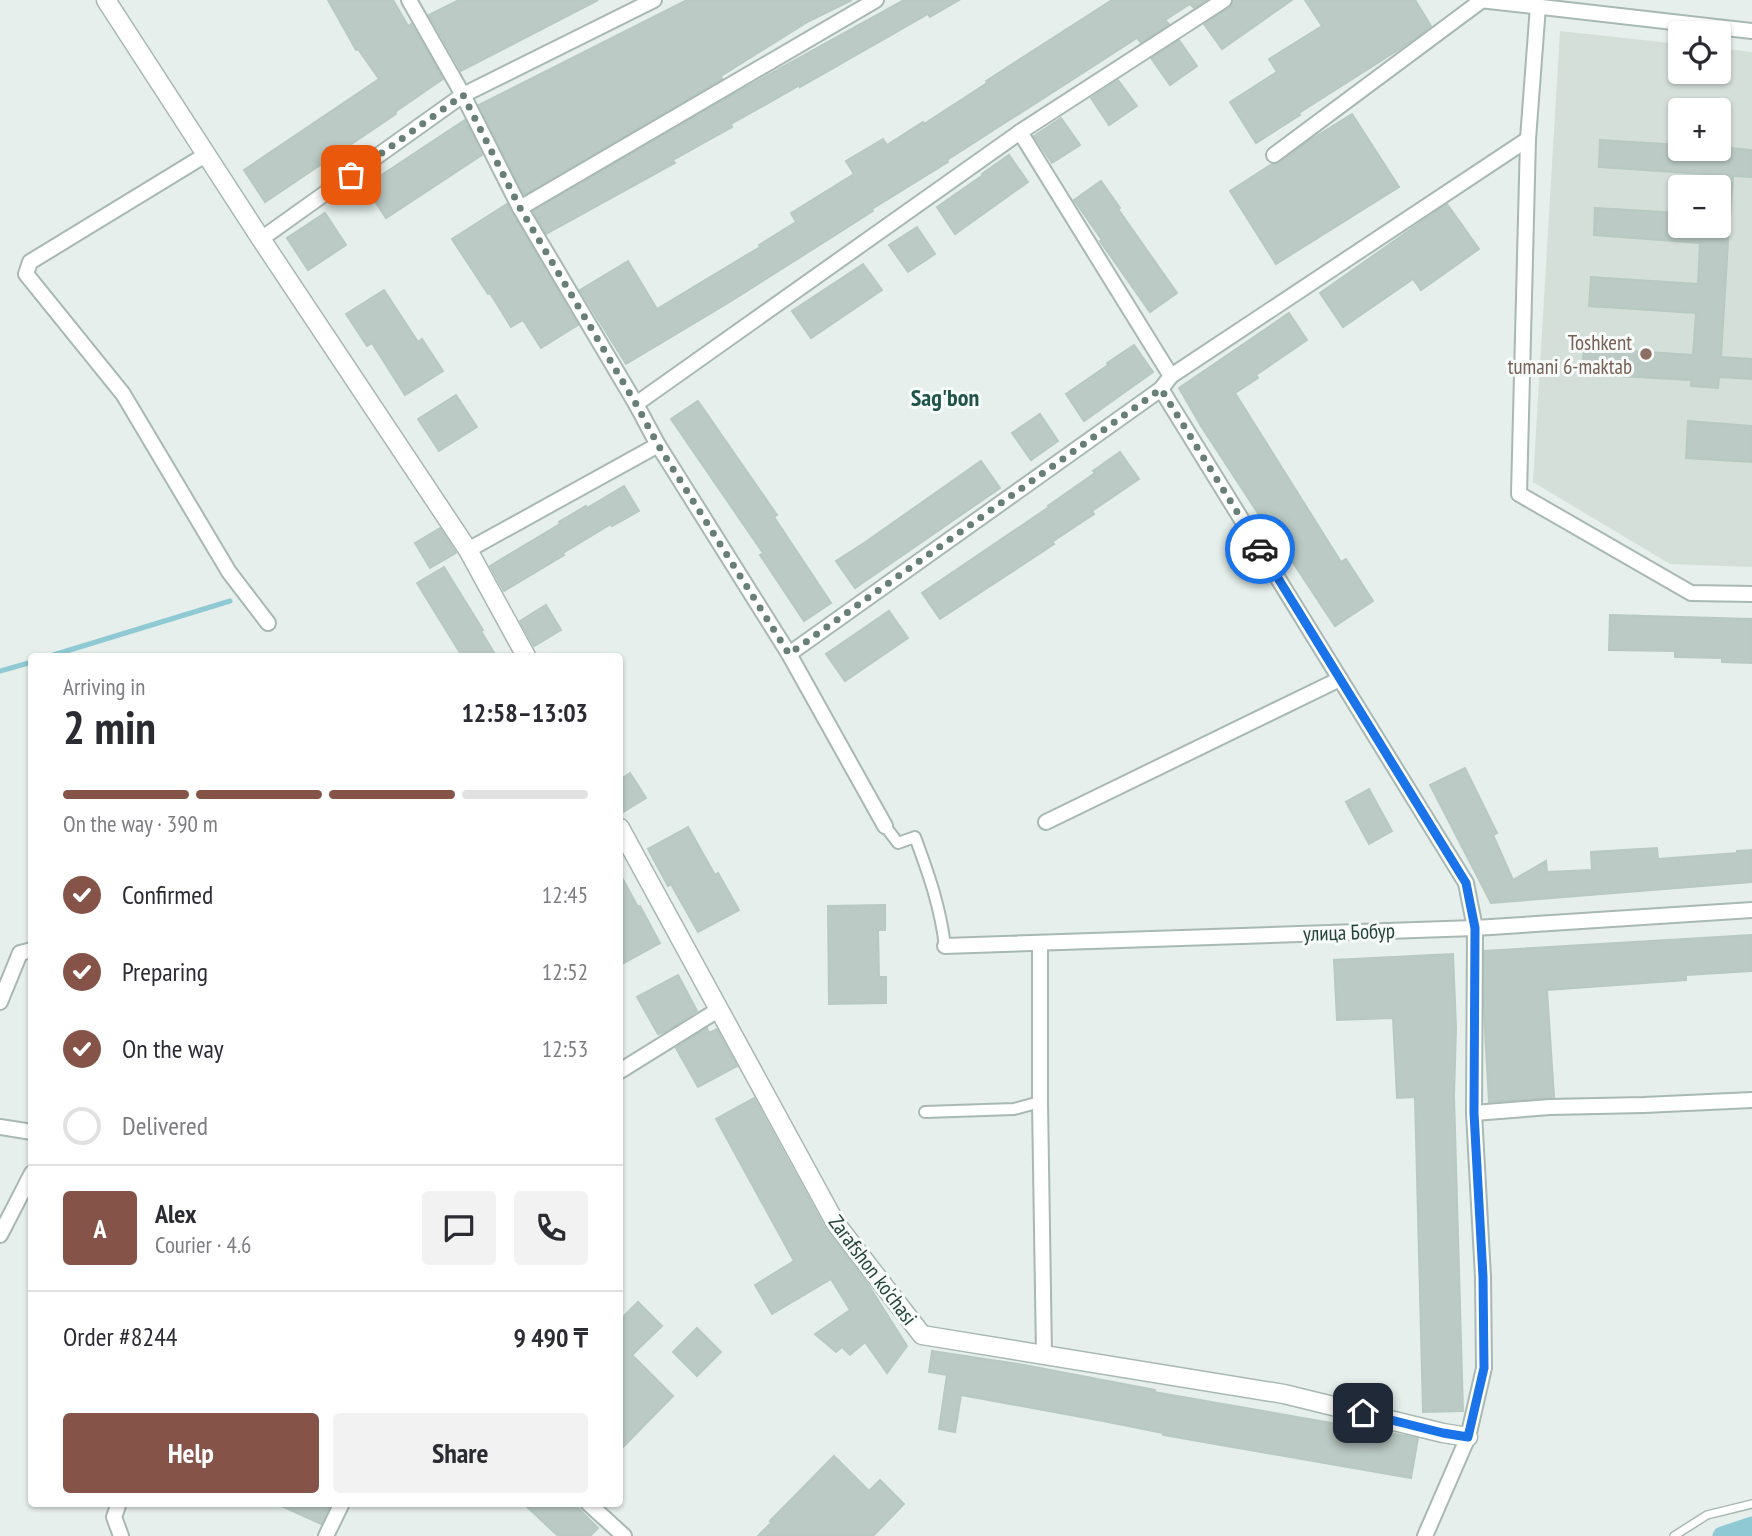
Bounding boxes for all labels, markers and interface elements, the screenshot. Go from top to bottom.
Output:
map controls [1668,21,1731,238]
button: locate [1668,21,1731,84]
button: + [1668,98,1731,161]
pin [321,145,381,205]
icon: bag [332,156,370,194]
button: − [1668,175,1731,238]
place label: Toshkent tumani 6-maktab [1508,329,1632,380]
marker: Toshkent tumani 6-maktab [1638,346,1654,362]
district label: Sag'bon [911,382,979,413]
courier [1225,514,1295,584]
icon: car [1241,530,1279,568]
text: Arriving in [63,672,145,701]
text: 12:58–13:03 [461,696,588,729]
text: 2 min [63,697,156,757]
text: On the way · 390 m [63,809,218,838]
icon: check [63,876,101,914]
text: Confirmed [122,878,213,911]
text: 12:45 [542,880,588,909]
street label: улица Бобур [1303,917,1395,947]
icon: check [63,953,101,991]
text: Preparing [122,955,208,988]
text: 12:52 [542,957,588,986]
icon: check [63,1030,101,1068]
text: On the way [122,1032,224,1065]
text: 12:53 [542,1034,588,1063]
text: Delivered [122,1109,208,1142]
button: chat [422,1191,496,1265]
button: phone [514,1191,588,1265]
text: Alex [155,1197,196,1230]
street label: Zarafshon ko'chasi [823,1210,923,1330]
text: A [93,1212,107,1245]
text: Courier · 4.6 [155,1230,251,1259]
text: Order #8244 [63,1320,178,1353]
text: 9 490 ₸ [513,1321,588,1354]
pin [1333,1383,1393,1443]
icon: home [1344,1394,1382,1432]
button: Help [63,1413,319,1493]
button: Share [333,1413,588,1493]

